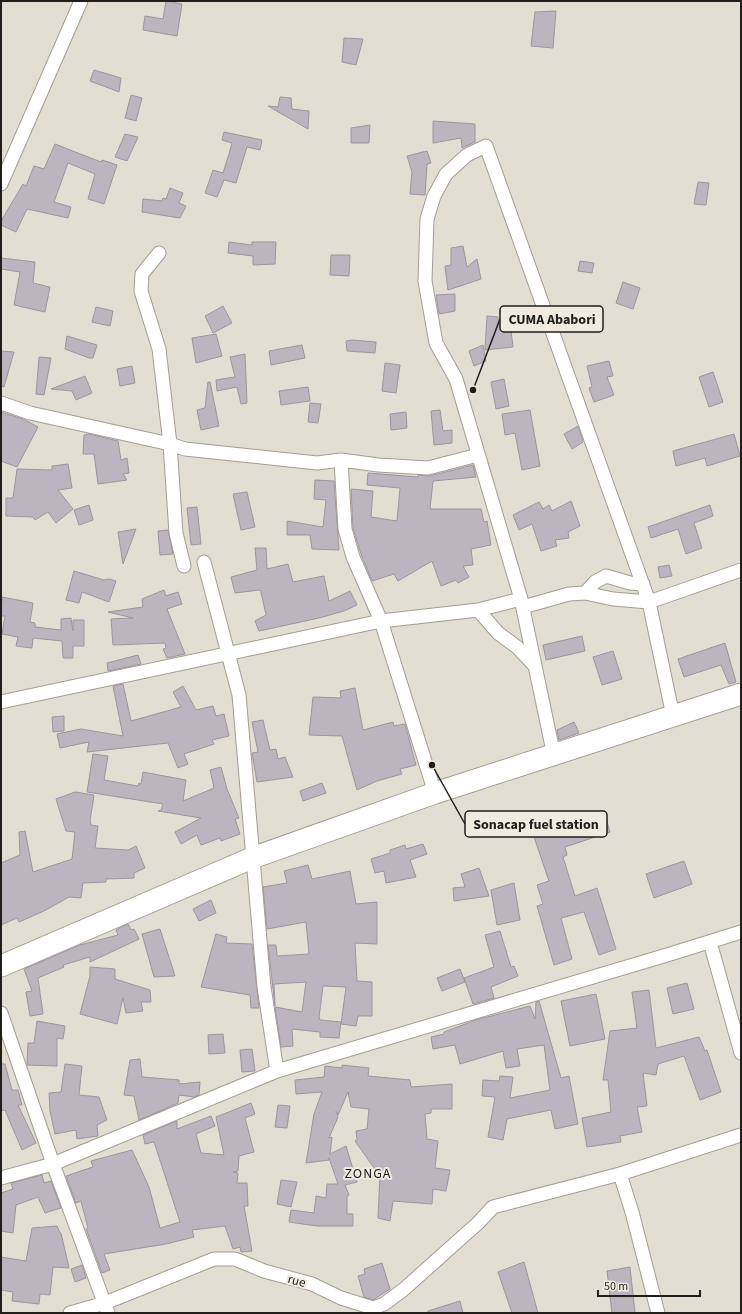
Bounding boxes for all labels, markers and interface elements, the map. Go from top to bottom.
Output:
callout: CUMA Ababori [500,306,603,332]
text: CUMA Ababori [508,310,596,330]
callout: Sonacap fuel station [465,811,607,837]
text: Sonacap fuel station [473,815,599,835]
district label: ZONGA [345,1164,391,1184]
street label: rue [286,1270,308,1292]
scale bar [598,1272,700,1298]
text: 50 m [604,1278,628,1295]

